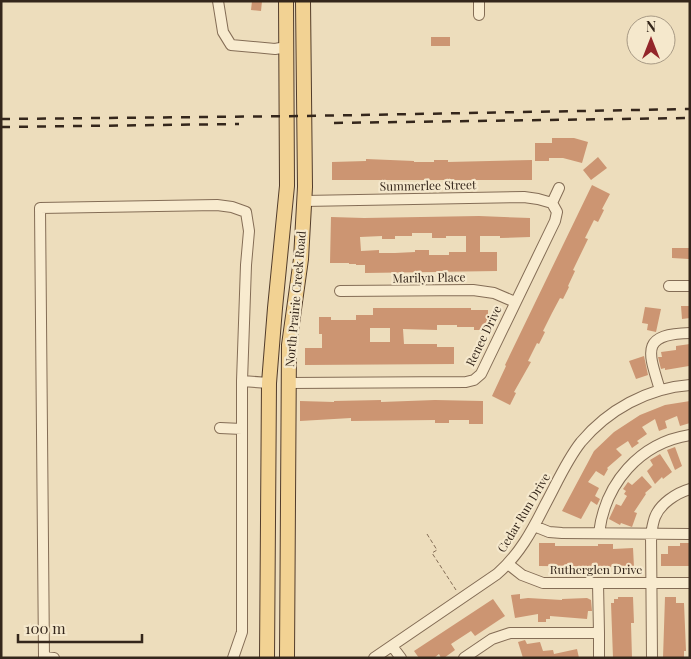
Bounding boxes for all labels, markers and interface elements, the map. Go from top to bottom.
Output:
north arrow [626,15,676,65]
text: N [646,17,656,36]
street label: Summerlee Street [380,176,477,194]
street label: North Prairie Creek Road [281,230,309,368]
street label: Marilyn Place [392,268,466,286]
street label: Renee Drive [462,303,505,369]
street label: Cedar Run Drive [493,470,553,555]
street label: Rutherglen Drive [550,561,642,577]
scale bar [18,612,141,644]
text: 100 m [25,618,66,638]

